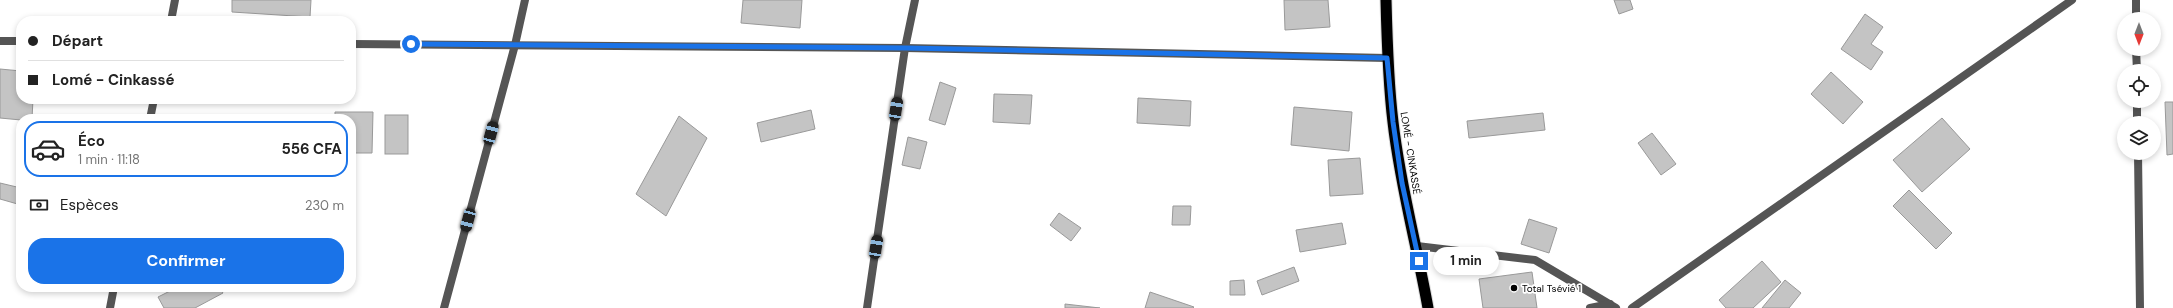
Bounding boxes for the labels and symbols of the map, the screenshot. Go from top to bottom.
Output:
north arrow [2117,12,2161,56]
route start [402,35,420,53]
car [888,96,904,122]
street label: LOMÉ - CINKASSÉ [1398,111,1423,196]
car [482,120,500,146]
car [459,207,477,233]
car [868,234,884,260]
callout: 1 min [1433,247,1499,275]
route end [1410,252,1428,270]
place label: Total Tsévié 1 [1522,282,1581,295]
marker: Total Tsévié 1 [1509,283,1519,293]

